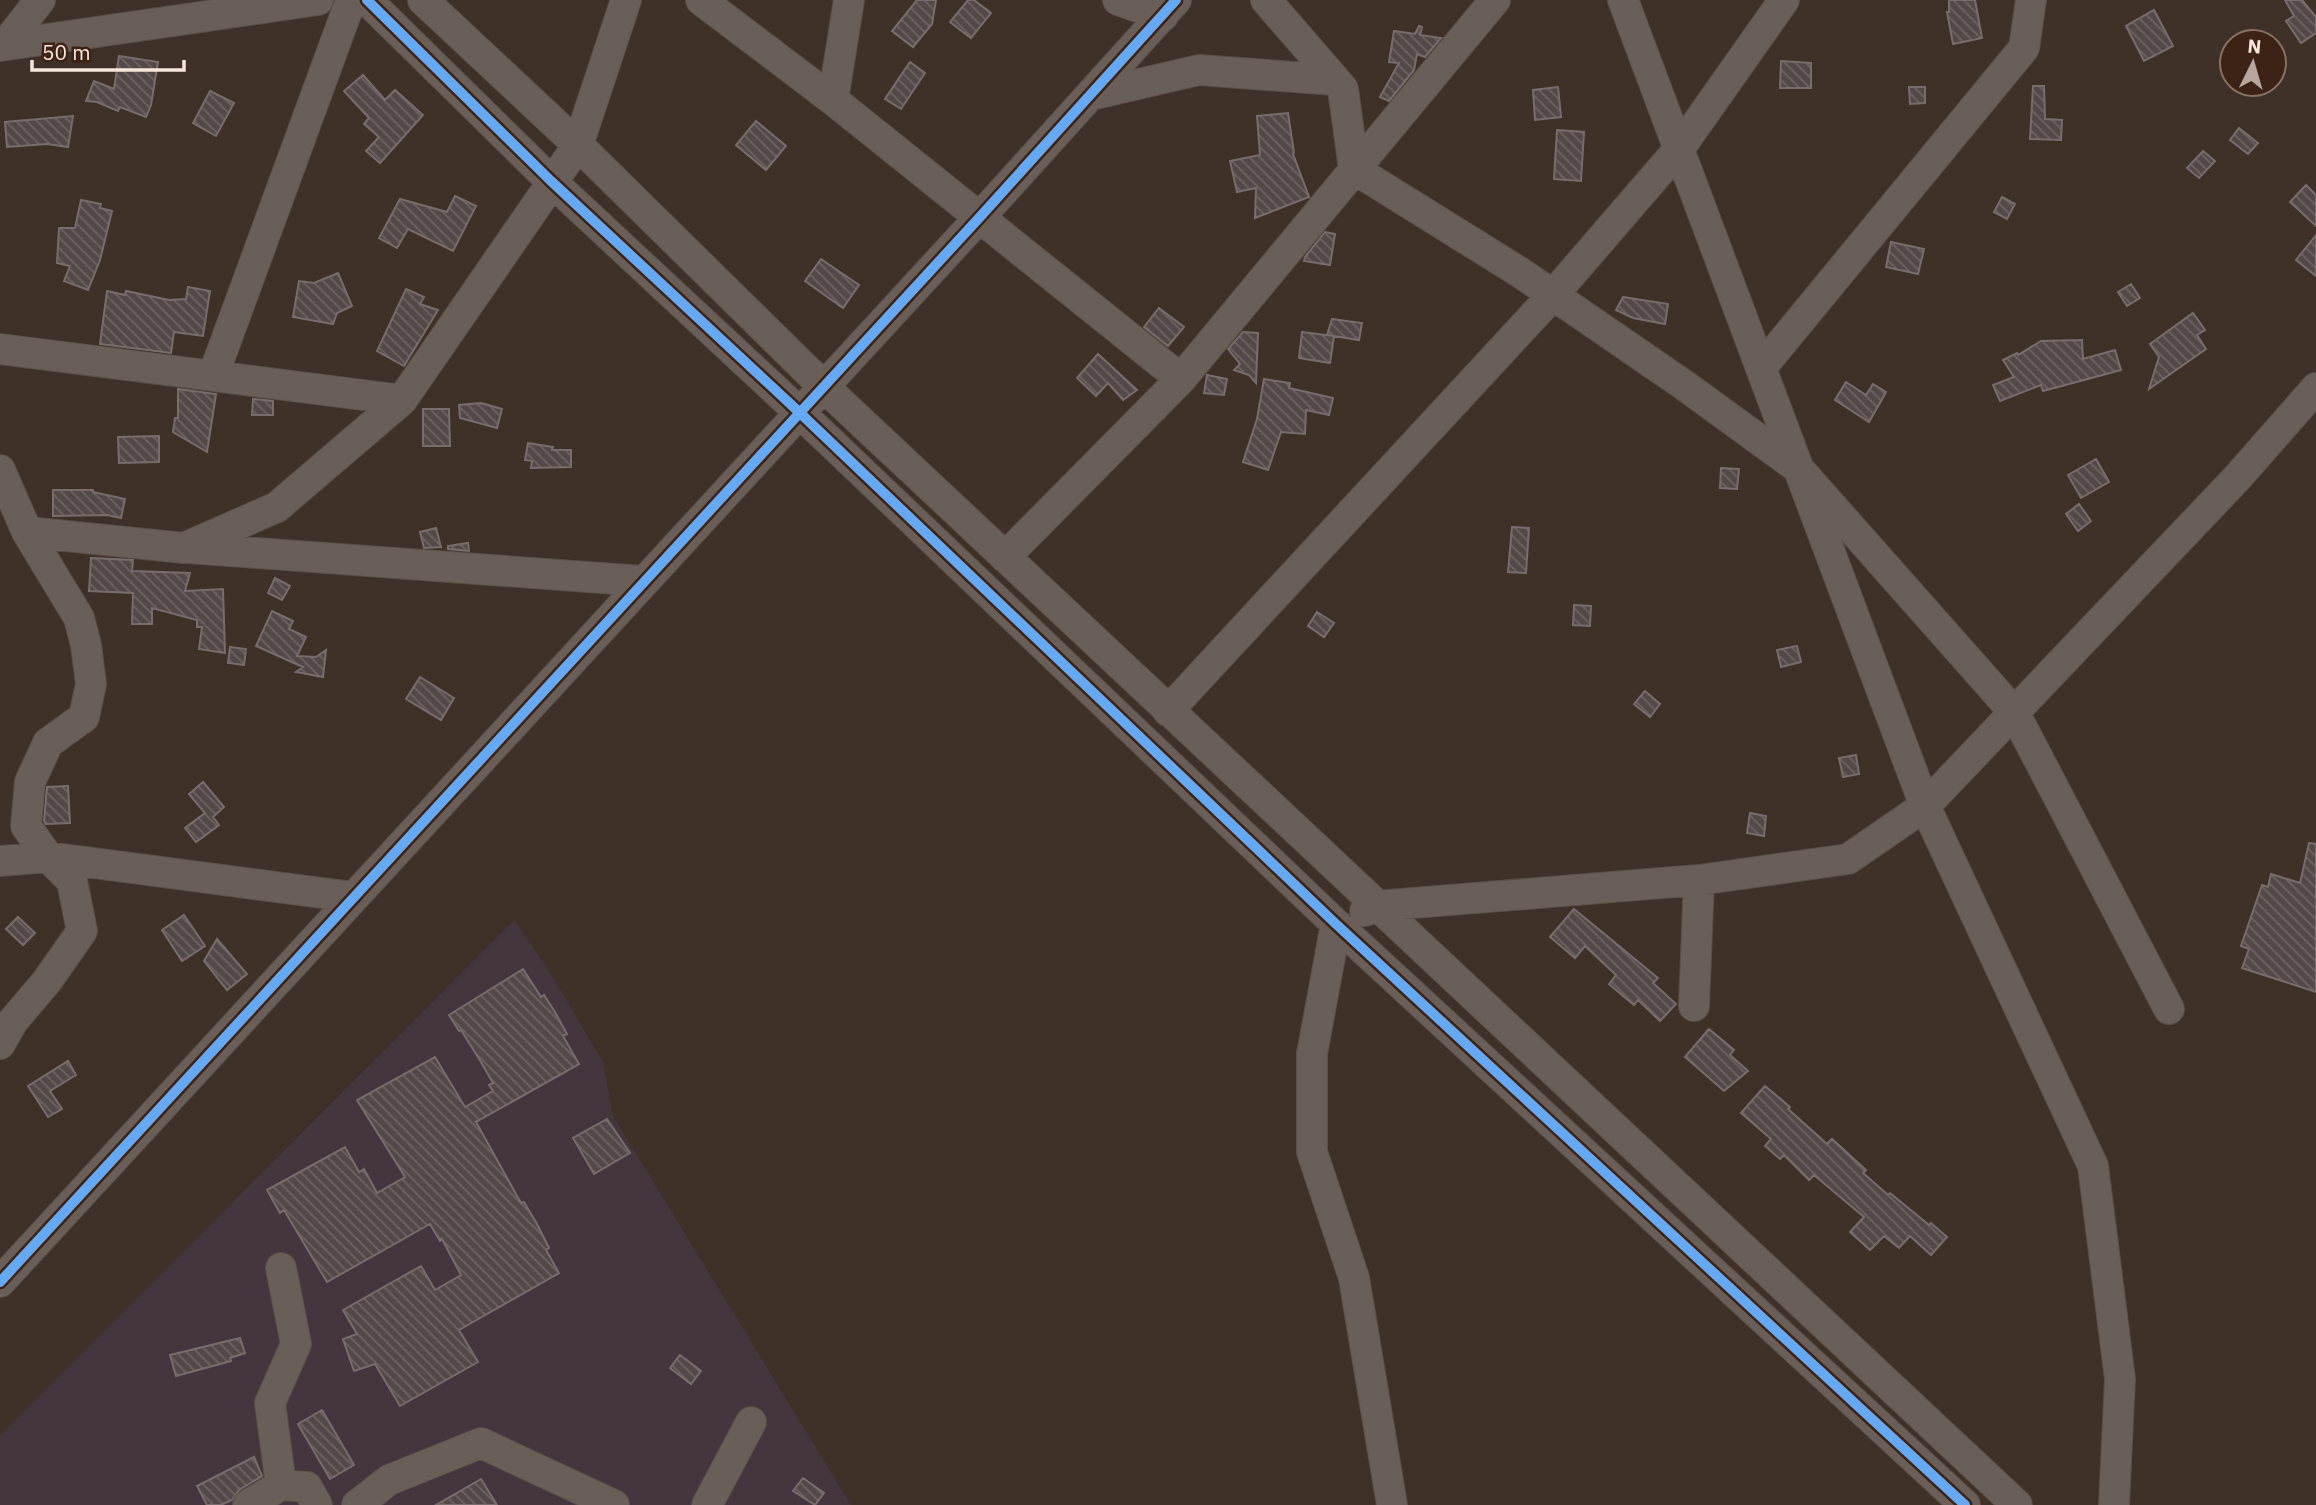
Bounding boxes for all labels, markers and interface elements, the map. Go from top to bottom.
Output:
scale bar [32,28,184,72]
north arrow [2218,28,2288,98]
text: N [2247,34,2262,59]
text: 50 m [42,38,91,66]

